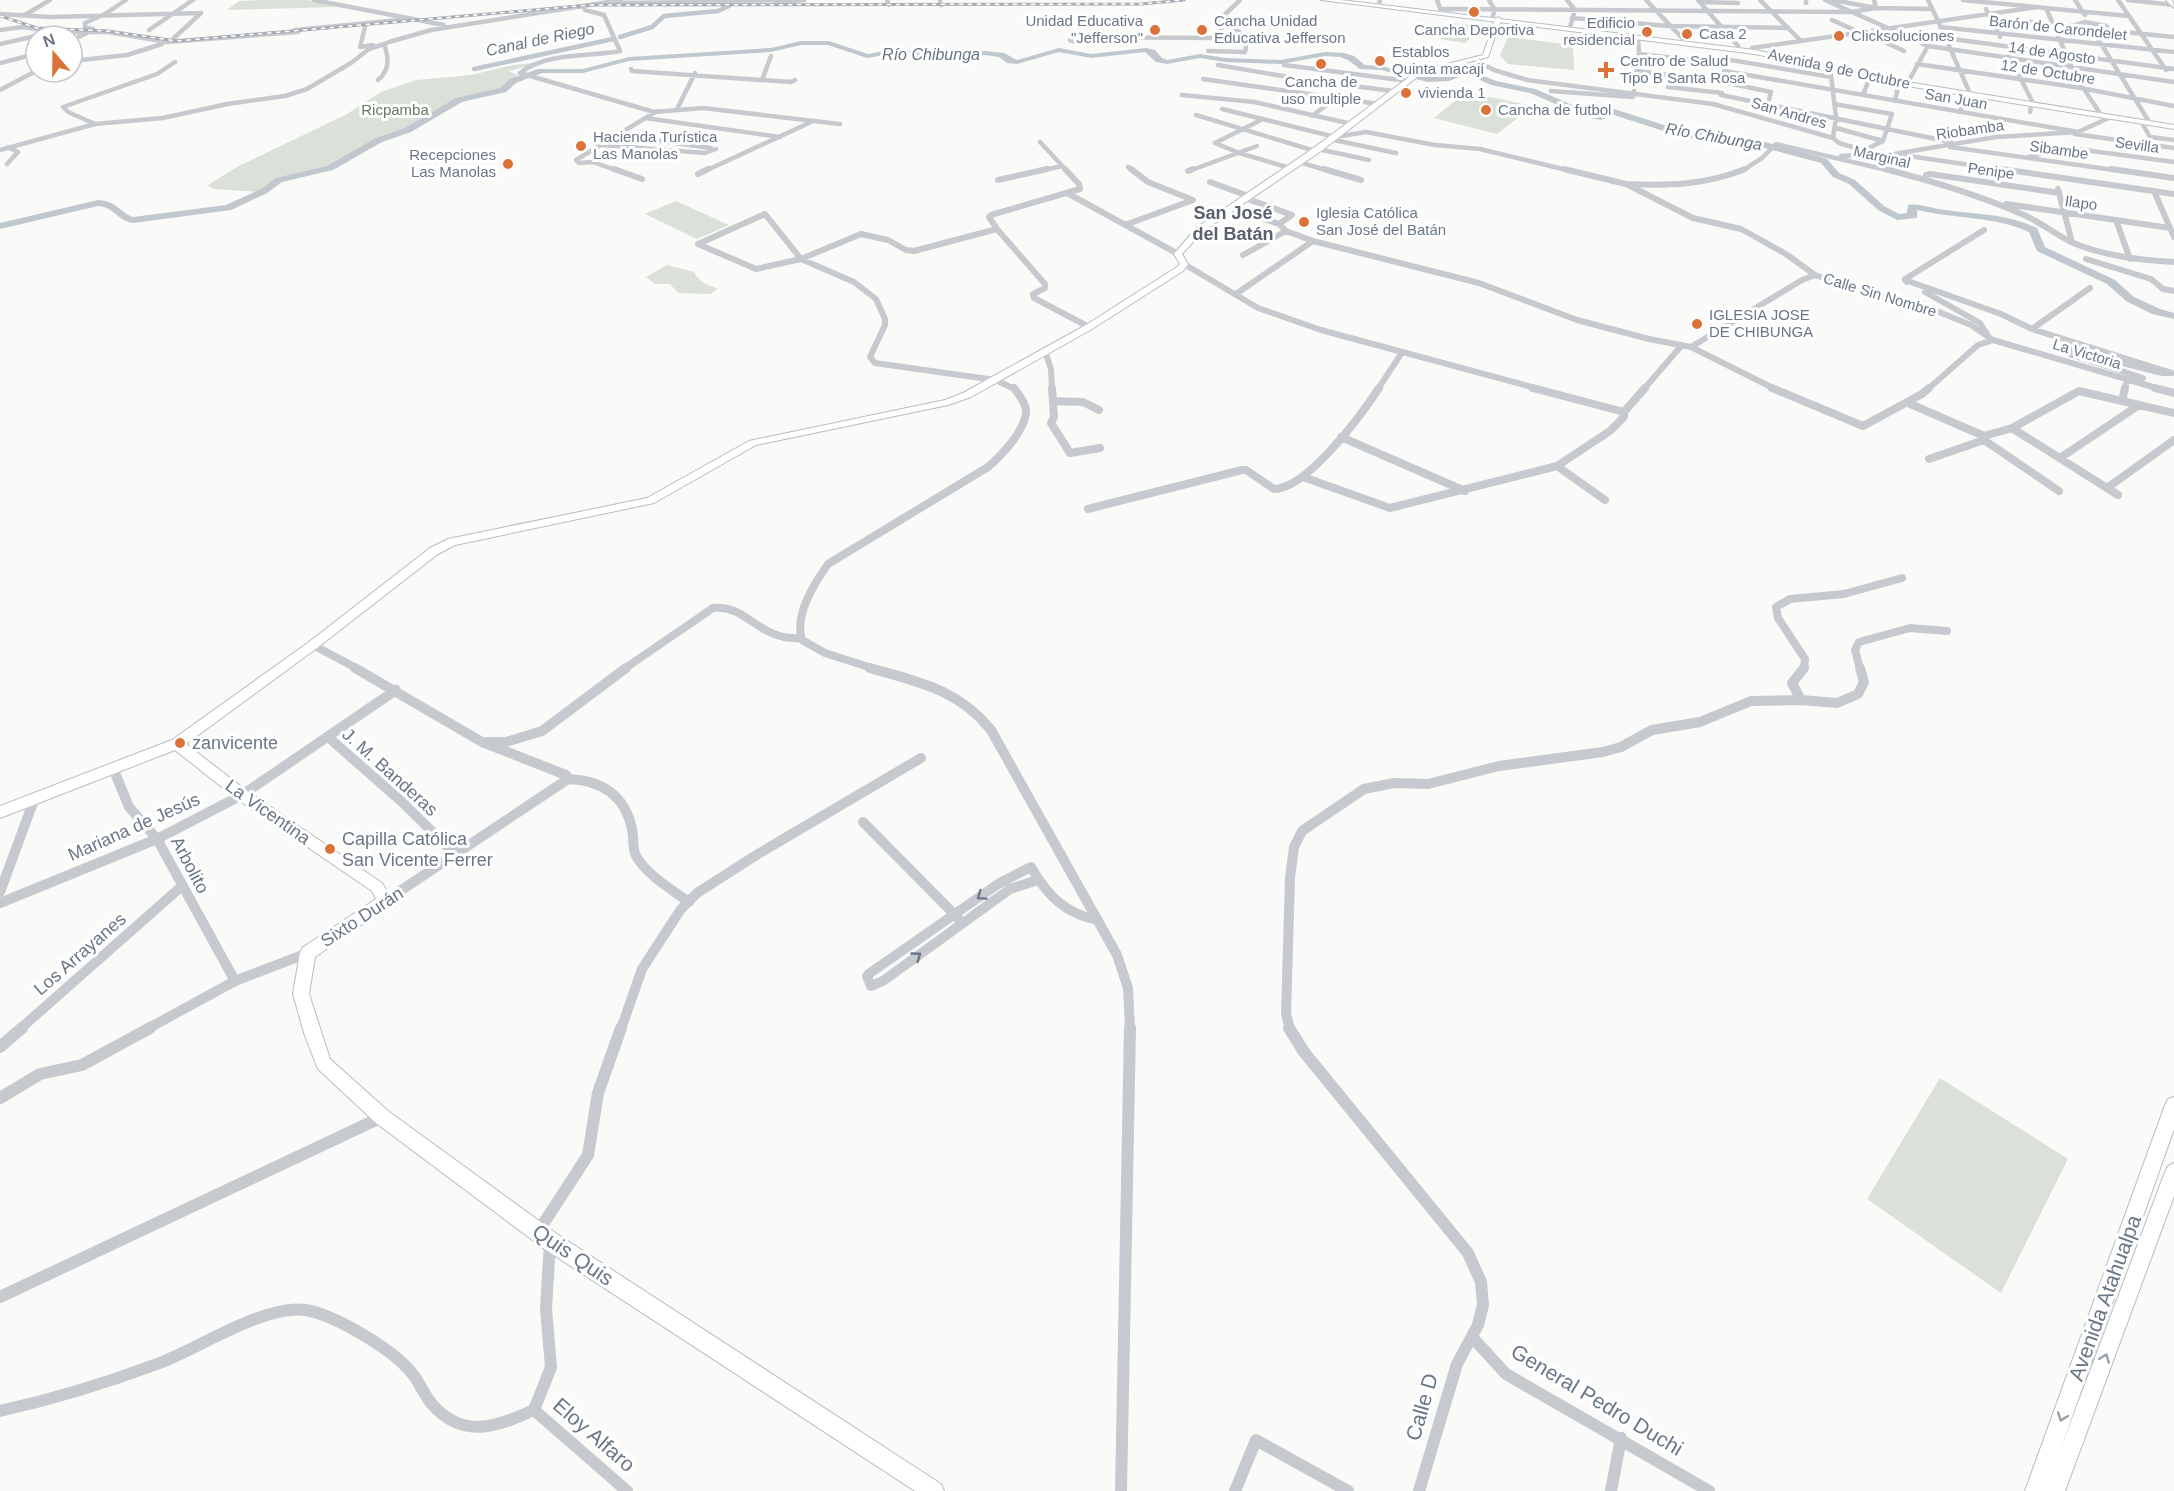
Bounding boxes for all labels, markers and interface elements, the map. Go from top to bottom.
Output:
marker: Cancha Deportiva [1467,5,1481,19]
place label: Unidad Educativa "Jefferson" [1025,12,1144,46]
place label: Cancha Unidad Educativa Jefferson [1214,12,1345,46]
street label: Barón de Carondelet [1988,12,2129,43]
place label: Edificio residencial [1563,14,1635,48]
water label: Canal de Riego [484,20,596,59]
place label: Cancha Deportiva [1414,21,1535,38]
marker: Unidad Educativa "Jefferson" [1148,23,1162,37]
marker: Cancha Unidad Educativa Jefferson [1195,23,1209,37]
north arrow [24,24,84,84]
marker: Edificio residencial [1640,25,1654,39]
place label: Casa 2 [1699,25,1747,42]
marker: Casa 2 [1680,27,1694,41]
place label: Clicksoluciones [1851,27,1954,44]
marker: Clicksoluciones [1832,29,1846,43]
text: N [41,30,57,50]
street label: 14 de Agosto [2008,38,2097,67]
place label: Establos Quinta macají [1392,43,1485,77]
street label: Avenida 9 de Octubre [1767,45,1912,92]
water label: Río Chibunga [882,46,980,63]
place label: Centro de Salud Tipo B Santa Rosa [1620,52,1746,86]
marker: Establos Quinta macají [1373,54,1387,68]
street label: 12 de Octubre [2000,56,2096,87]
marker: Cancha de uso multiple [1314,57,1328,71]
marker: Centro de Salud Tipo B Santa Rosa [1597,61,1615,79]
place label: Cancha de uso multiple [1281,73,1361,107]
place label: vivienda 1 [1418,84,1486,101]
street label: San Juan [1923,85,1989,112]
marker: vivienda 1 [1399,86,1413,100]
street label: San Andres [1750,94,1829,131]
park label: Ricpamba [361,101,429,118]
place label: Cancha de futbol [1498,101,1611,118]
marker: Cancha de futbol [1479,103,1493,117]
street label: Riobamba [1935,116,2006,143]
water label: Río Chibunga [1664,120,1764,153]
place label: Hacienda Turística Las Manolas [593,128,718,162]
street label: Sevilla [2114,133,2161,156]
street label: Sibambe [2029,137,2090,162]
marker: Hacienda Turística Las Manolas [574,139,588,153]
street label: Marginal [1852,142,1912,171]
place label: Recepciones Las Manolas [409,146,496,180]
marker: Recepciones Las Manolas [501,157,515,171]
street label: Penipe [1967,159,2015,182]
street label: Ilapo [2064,192,2098,213]
district label: San José del Batán [1192,203,1274,244]
place label: Iglesia Católica San José del Batán [1316,204,1446,238]
marker: Iglesia Católica San José del Batán [1297,215,1311,229]
street label: Calle Sin Nombre [1821,269,1939,320]
place label: IGLESIA JOSE DE CHIBUNGA [1709,306,1813,340]
marker: IGLESIA JOSE DE CHIBUNGA [1690,317,1704,331]
street label: La Victoria [2051,335,2124,372]
street label: J. M. Banderas [338,724,442,820]
place label: zanvicente [192,733,278,753]
marker: zanvicente [173,736,187,750]
street label: La Vicentina [222,775,315,849]
street label: Mariana de Jesús [65,789,203,865]
place label: Capilla Católica San Vicente Ferrer [342,829,493,870]
street label: Arbolito [167,833,213,897]
marker: Capilla Católica San Vicente Ferrer [323,842,337,856]
street label: Sixto Durán [317,883,407,951]
one-way arrow [976,889,987,900]
street label: Los Arrayanes [30,909,130,999]
one-way arrow [910,952,921,963]
street label: Avenida Atahualpa [2064,1211,2145,1384]
street label: Quis Quis [529,1219,618,1290]
street label: General Pedro Duchi [1507,1339,1687,1460]
one-way arrow [2098,1353,2111,1363]
street label: Calle D [1401,1371,1442,1443]
street label: Eloy Alfaro [549,1393,640,1476]
one-way arrow [2056,1411,2069,1421]

